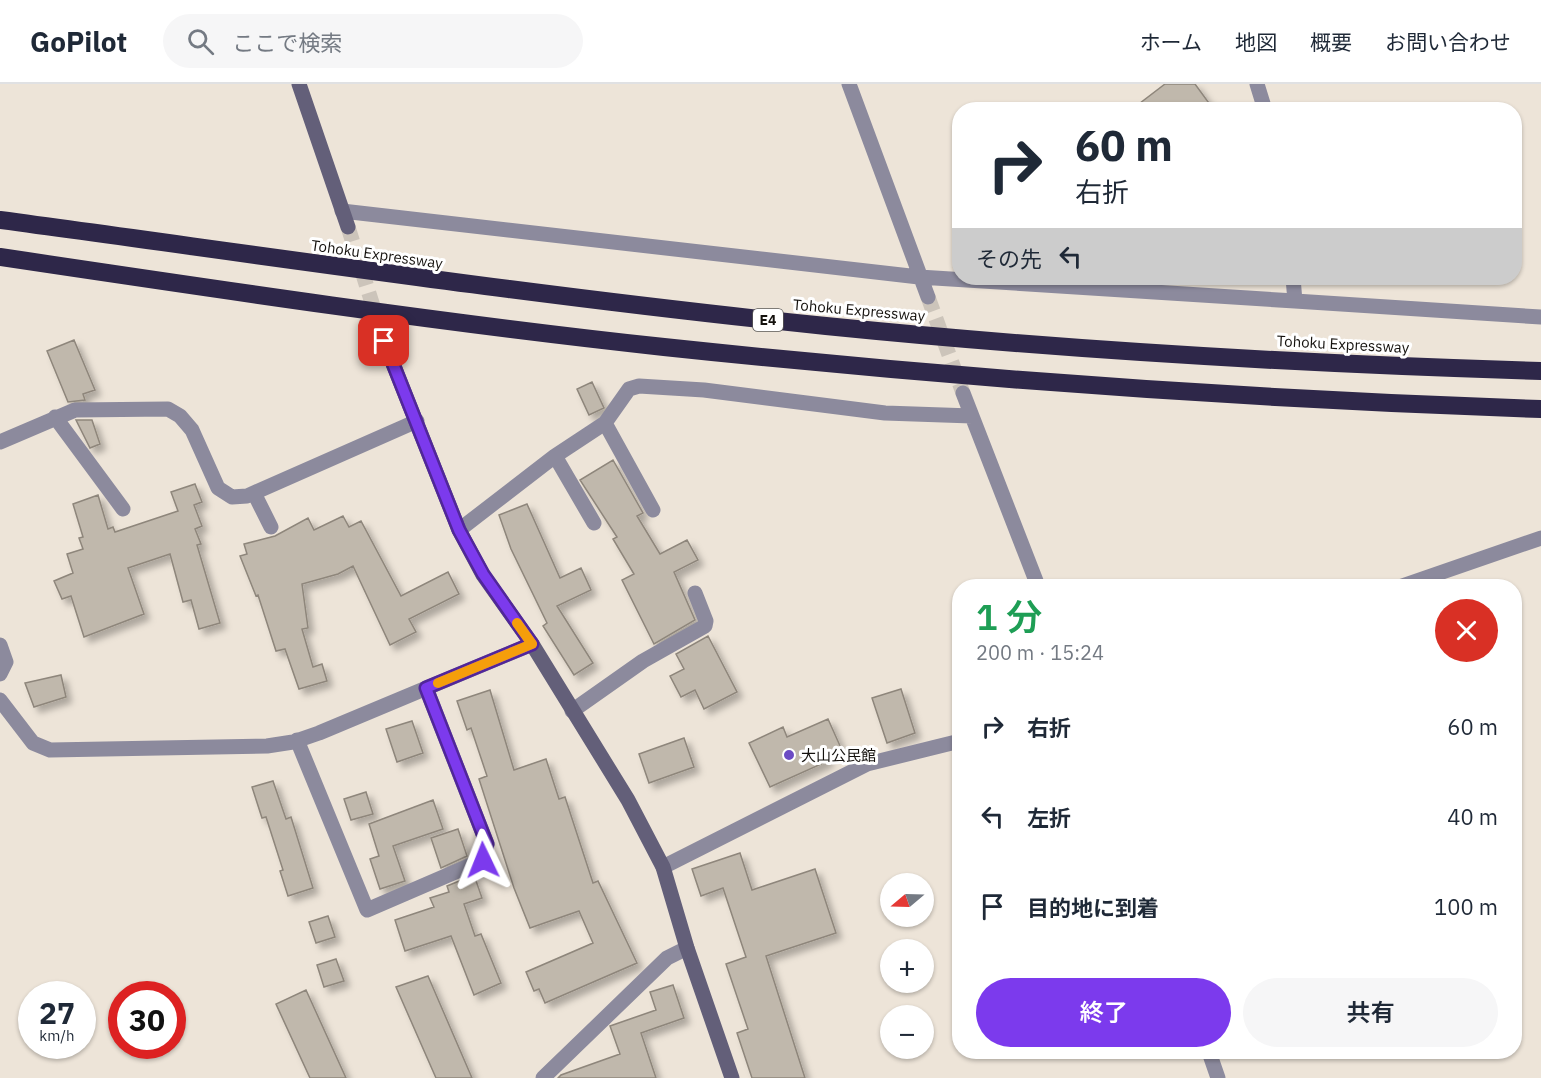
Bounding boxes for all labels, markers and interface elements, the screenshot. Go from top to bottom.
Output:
search box [163,14,583,68]
text: GoPilot [30,23,127,60]
icon: search [184,25,217,58]
text: ここで検索 [232,28,342,57]
text: ホーム [1140,28,1202,56]
text: 地図 [1235,28,1277,56]
text: 概要 [1310,28,1352,56]
text: お問い合わせ [1385,28,1511,56]
text: 60 m [1075,118,1173,173]
icon: right [976,126,1054,204]
text: 右折 [1075,174,1129,209]
street label: Tohoku Expressway [310,235,445,273]
icon: left [1054,240,1087,273]
text: その先 [976,244,1042,273]
street label: Tohoku Expressway [792,295,926,325]
road number: E4 [753,309,783,331]
pin [358,315,409,366]
icon: arrive [367,324,400,357]
street label: Tohoku Expressway [1276,331,1410,357]
text: 1 分 [976,593,1042,640]
button: close [1435,599,1498,662]
text: 200 m · 15:24 [976,639,1104,666]
icon: right [976,710,1009,743]
text: 60 m [1447,712,1498,741]
text: 右折 [1027,713,1071,742]
place label: 大山公民館 [801,746,876,765]
marker: 大山公民館 [782,748,796,762]
icon: left [976,800,1009,833]
text: 40 m [1447,802,1498,831]
text: 左折 [1027,803,1071,832]
position arrow [451,828,515,892]
north arrow [880,873,934,927]
map controls [880,873,934,1059]
icon: arrive [976,890,1009,923]
text: 100 m [1434,892,1498,921]
text: 目的地に到着 [1027,893,1159,922]
button: + [880,939,934,993]
button: 終了 [976,978,1231,1047]
button: 共有 [1243,978,1498,1047]
speed limit sign: 30 [108,981,186,1059]
text: 27 [39,993,75,1032]
button: − [880,1005,934,1059]
text: km/h [39,1026,75,1045]

